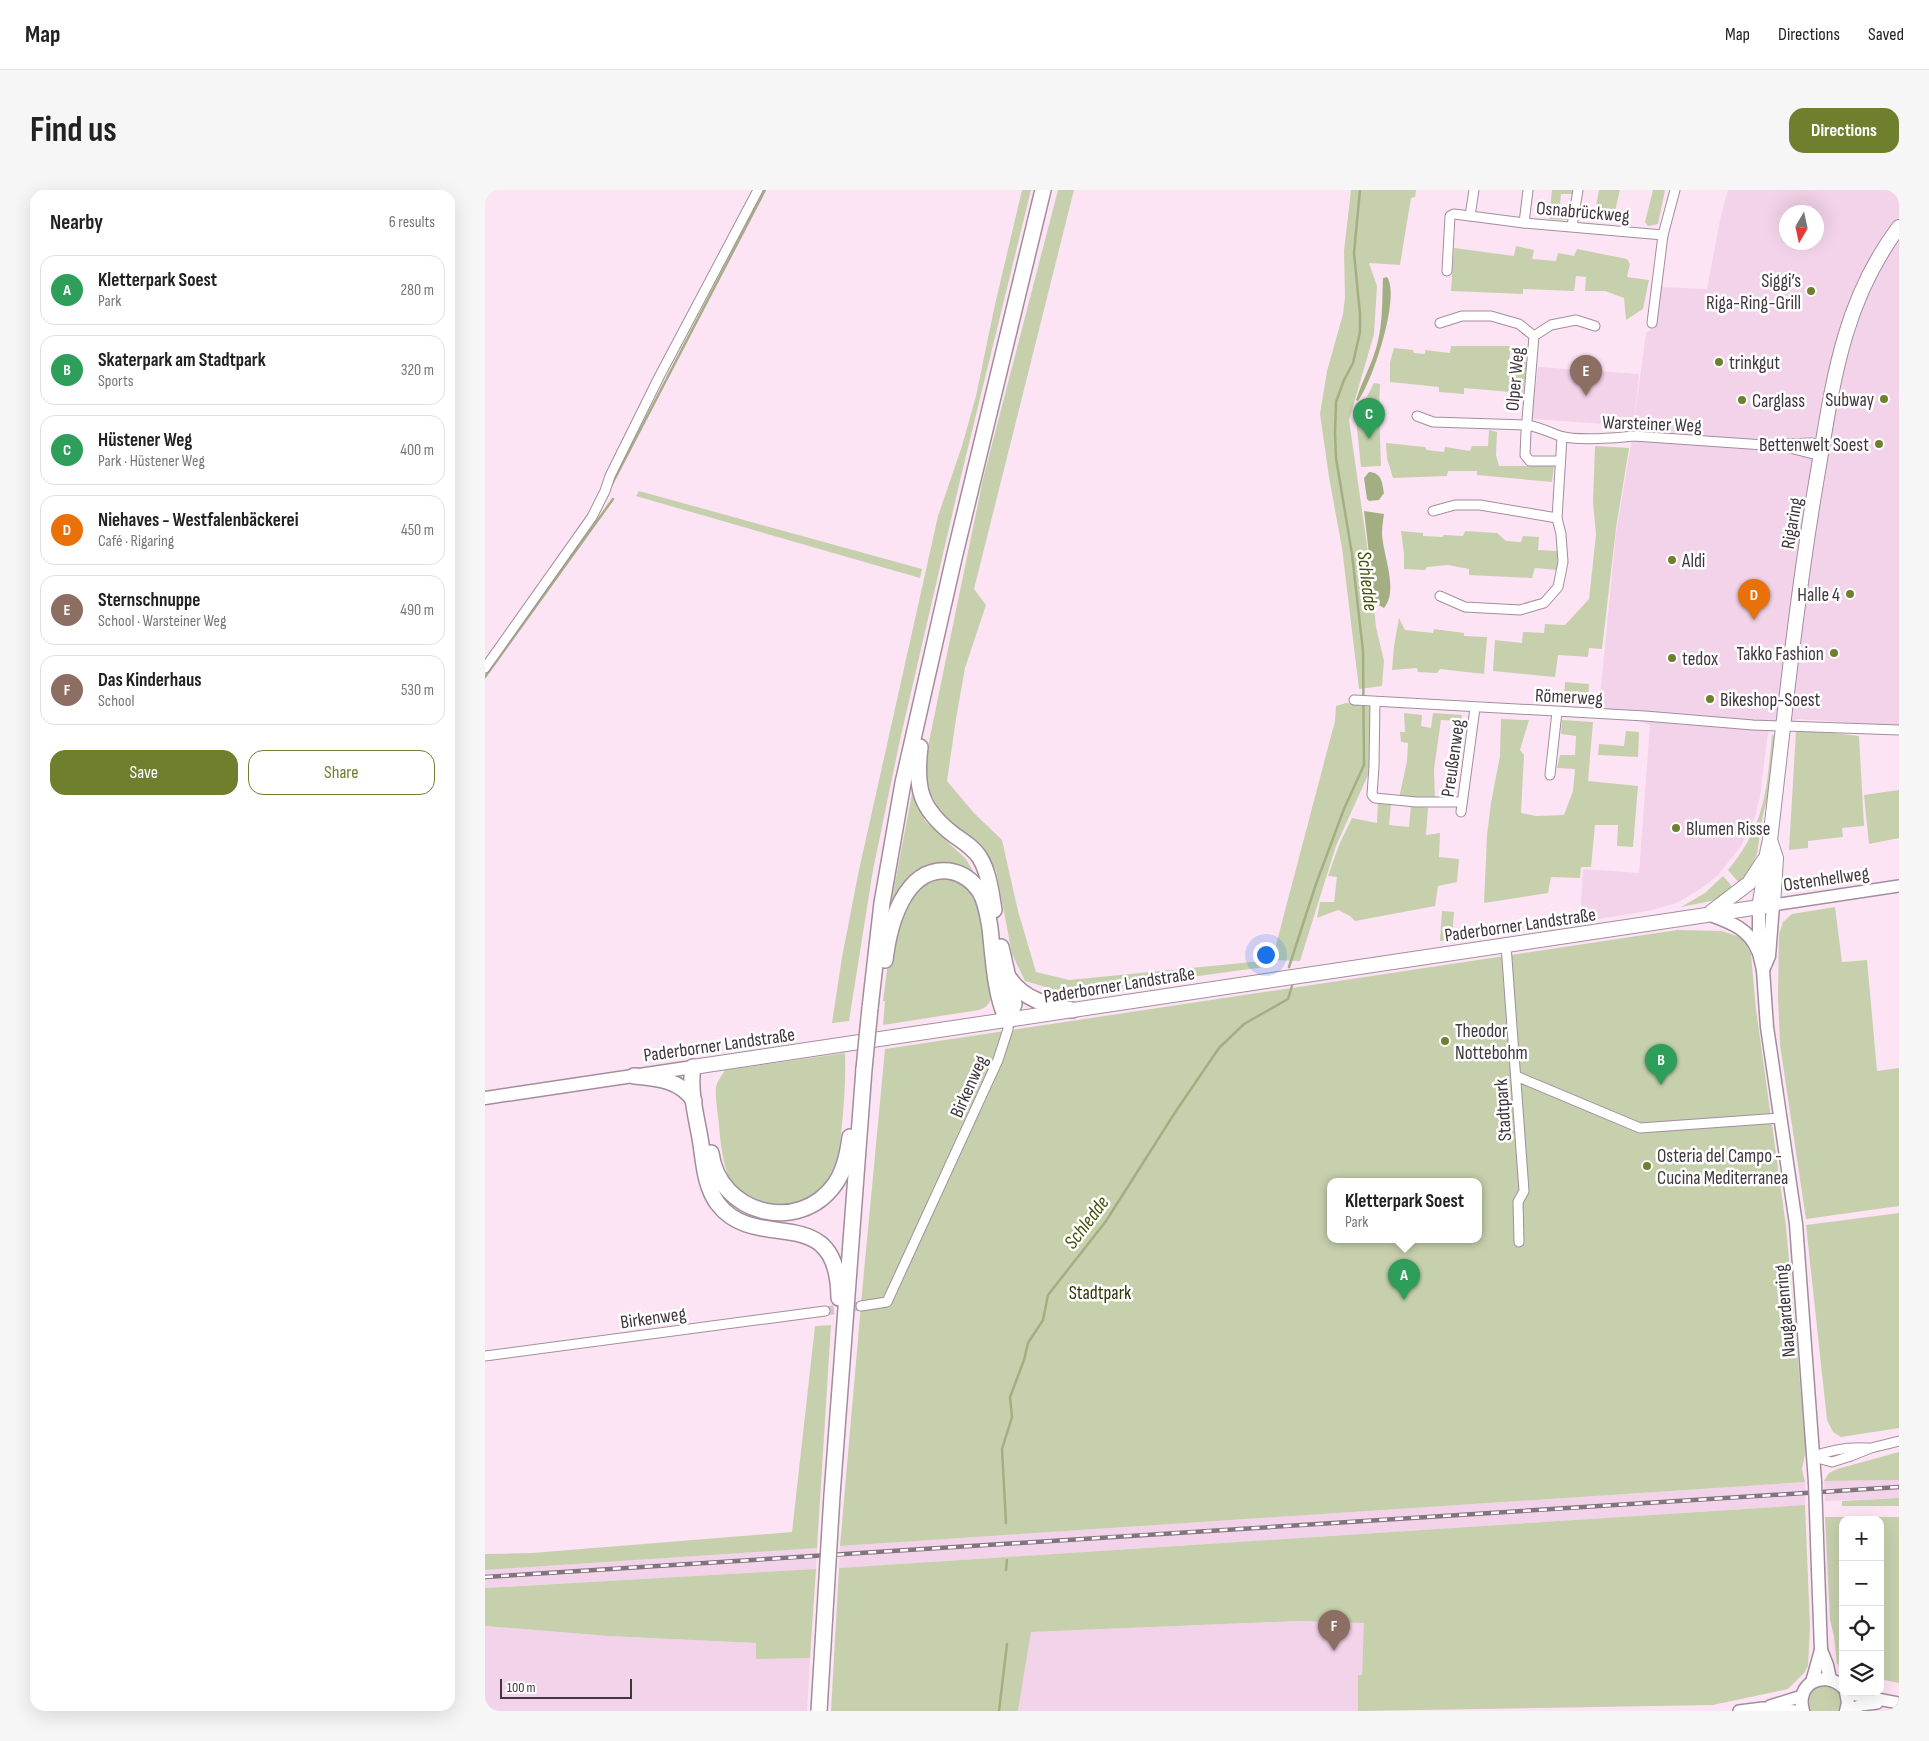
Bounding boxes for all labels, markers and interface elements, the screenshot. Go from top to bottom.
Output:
text: Map [25,20,60,49]
text: Map [1725,24,1750,45]
text: Directions [1778,24,1840,45]
text: Saved [1868,24,1904,45]
button: Directions [1789,108,1899,153]
text: Find us [30,109,117,152]
street label: Osnabrückweg [1535,197,1631,228]
north arrow [1779,205,1824,250]
text: Nearby [50,210,103,235]
text: 6 results [389,213,435,232]
text: Kletterpark Soest [98,269,217,292]
place label: Siggi’s Riga-Ring-Grill [1706,270,1801,315]
text: A [63,281,71,300]
text: 280 m [400,281,434,300]
marker: Siggi’s Riga-Ring-Grill [1805,285,1817,297]
text: Park [98,292,121,311]
street label: Olper Weg [1501,346,1530,412]
text: Skaterpark am Stadtpark [98,349,266,372]
place label: trinkgut [1729,352,1780,375]
pin: E [1570,355,1602,396]
marker: trinkgut [1713,356,1725,368]
text: B [63,361,71,380]
text: 320 m [401,361,434,380]
text: Sports [98,372,133,391]
place label: Subway [1825,389,1875,412]
place label: Carglass [1752,390,1805,413]
marker: Subway [1878,393,1890,405]
marker: Carglass [1736,394,1748,406]
pin: C [1353,398,1385,439]
street label: Warsteiner Weg [1602,411,1702,438]
text: Hüstener Weg [98,429,192,452]
place label: Bettenwelt Soest [1759,434,1869,457]
marker: Bettenwelt Soest [1873,438,1885,450]
text: C [63,441,71,460]
text: 400 m [400,441,434,460]
text: Park · Hüstener Weg [98,452,205,471]
street label: Rigaring [1777,495,1808,551]
text: Niehaves - Westfalenbäckerei [98,509,299,532]
text: D [63,521,71,540]
text: 450 m [401,521,434,540]
text: Café · Rigaring [98,532,174,551]
water label: Schledde [1351,550,1383,613]
place label: Aldi [1681,550,1705,573]
marker: Aldi [1666,554,1678,566]
pin: D [1738,579,1770,620]
place label: Halle 4 [1797,584,1840,607]
marker: Halle 4 [1844,588,1856,600]
text: Sternschnuppe [98,589,200,612]
text: E [64,601,70,620]
text: 490 m [400,601,434,620]
text: School · Warsteiner Weg [98,612,226,631]
place label: Takko Fashion [1736,643,1824,666]
marker: Takko Fashion [1828,647,1840,659]
place label: tedox [1682,648,1718,671]
marker: tedox [1666,652,1678,664]
text: Das Kinderhaus [98,669,202,692]
text: F [64,681,70,700]
text: 530 m [401,681,434,700]
street label: Römerweg [1534,684,1604,711]
place label: Bikeshop-Soest [1720,689,1821,712]
text: School [98,692,134,711]
marker: Bikeshop-Soest [1704,693,1716,705]
street label: Preußenweg [1437,717,1470,799]
button: Save [50,750,238,795]
button: Share [248,750,435,795]
place label: Blumen Risse [1686,818,1770,841]
marker: Blumen Risse [1670,822,1682,834]
street label: Ostenhellweg [1782,862,1871,897]
street label: Paderborner Landstraße [1443,903,1597,947]
your location [1253,942,1279,968]
street label: Paderborner Landstraße [1042,962,1196,1009]
place label: Theodor Nottebohm [1455,1020,1528,1065]
street label: Paderborner Landstraße [642,1023,796,1067]
marker: Theodor Nottebohm [1439,1035,1451,1047]
pin: B [1645,1044,1677,1085]
street label: Birkenweg [945,1051,993,1121]
street label: Stadtpark [1490,1077,1517,1142]
place label: Osteria del Campo - Cucina Mediterranea [1657,1145,1788,1190]
marker: Osteria del Campo - Cucina Mediterranea [1641,1160,1653,1172]
popup [1327,1178,1482,1243]
text: Kletterpark Soest [1345,1190,1464,1213]
water label: Schledde [1059,1191,1115,1254]
text: Park [1345,1213,1368,1232]
pin: A [1388,1259,1420,1300]
street label: Naugardenring [1770,1263,1801,1358]
park label: Stadtpark [1069,1282,1132,1305]
street label: Birkenweg [619,1302,688,1334]
map controls [1839,1516,1884,1696]
button: + [1839,1516,1884,1561]
button: − [1839,1561,1884,1606]
button: locate [1839,1606,1884,1651]
pin: F [1318,1610,1350,1651]
button: layers [1839,1651,1884,1696]
scale bar [500,1676,633,1699]
text: 100 m [507,1679,536,1696]

